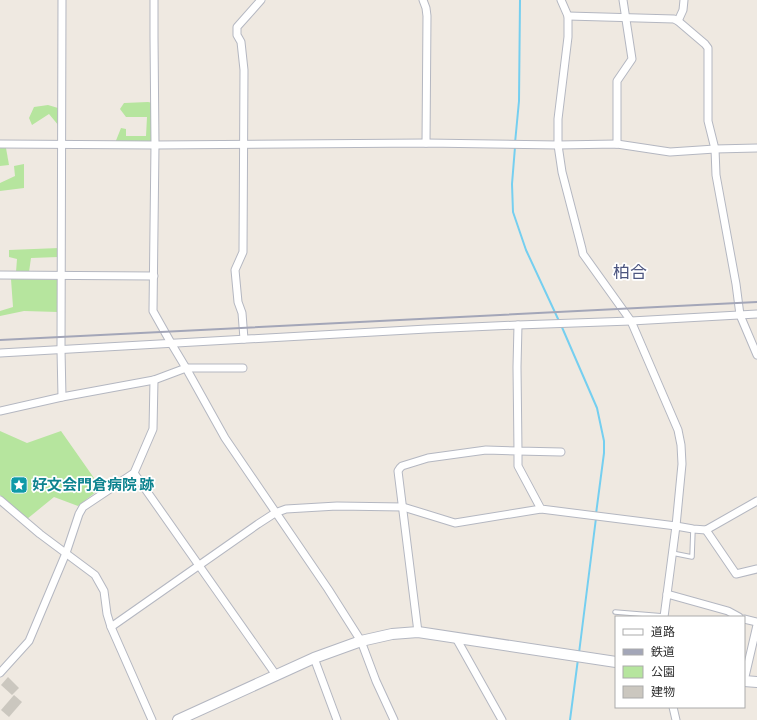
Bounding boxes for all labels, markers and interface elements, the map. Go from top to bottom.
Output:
district label: 柏合 [613,263,647,283]
place icon: 好文会門倉病院 跡 [9,475,29,495]
place label: 好文会門倉病院 跡 [32,476,154,495]
legend [615,616,745,708]
text: 道路 [651,625,675,640]
text: 鉄道 [651,645,675,660]
text: 公園 [651,665,675,680]
text: 建物 [651,685,675,700]

